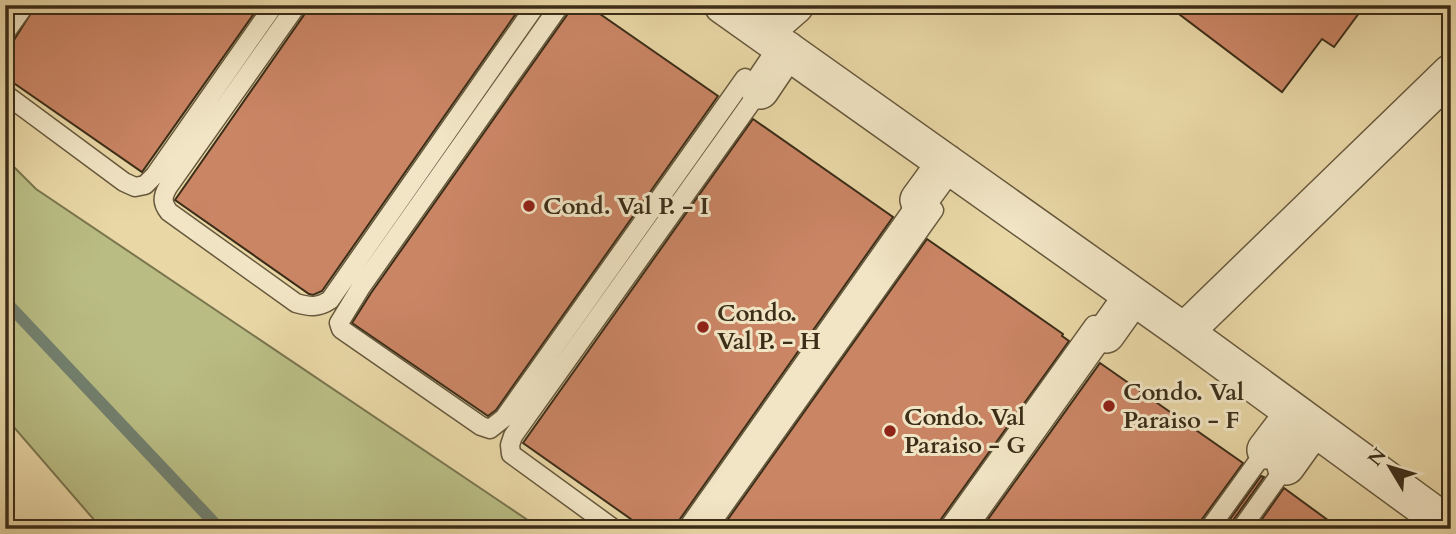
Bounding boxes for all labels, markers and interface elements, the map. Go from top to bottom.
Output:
place label: Cond. Val P. - I [543,190,709,223]
marker: Cond. Val P. - I [521,198,537,214]
place label: Condo. Val P. - H [717,297,821,358]
marker: Condo. Val P. - H [695,319,711,335]
place label: Condo. Val Paraiso - F [1123,376,1244,437]
marker: Condo. Val Paraiso - F [1101,398,1117,414]
place label: Condo. Val Paraiso - G [904,401,1026,462]
marker: Condo. Val Paraiso - G [882,423,898,439]
north arrow [1354,433,1424,503]
text: N [1362,442,1393,472]

